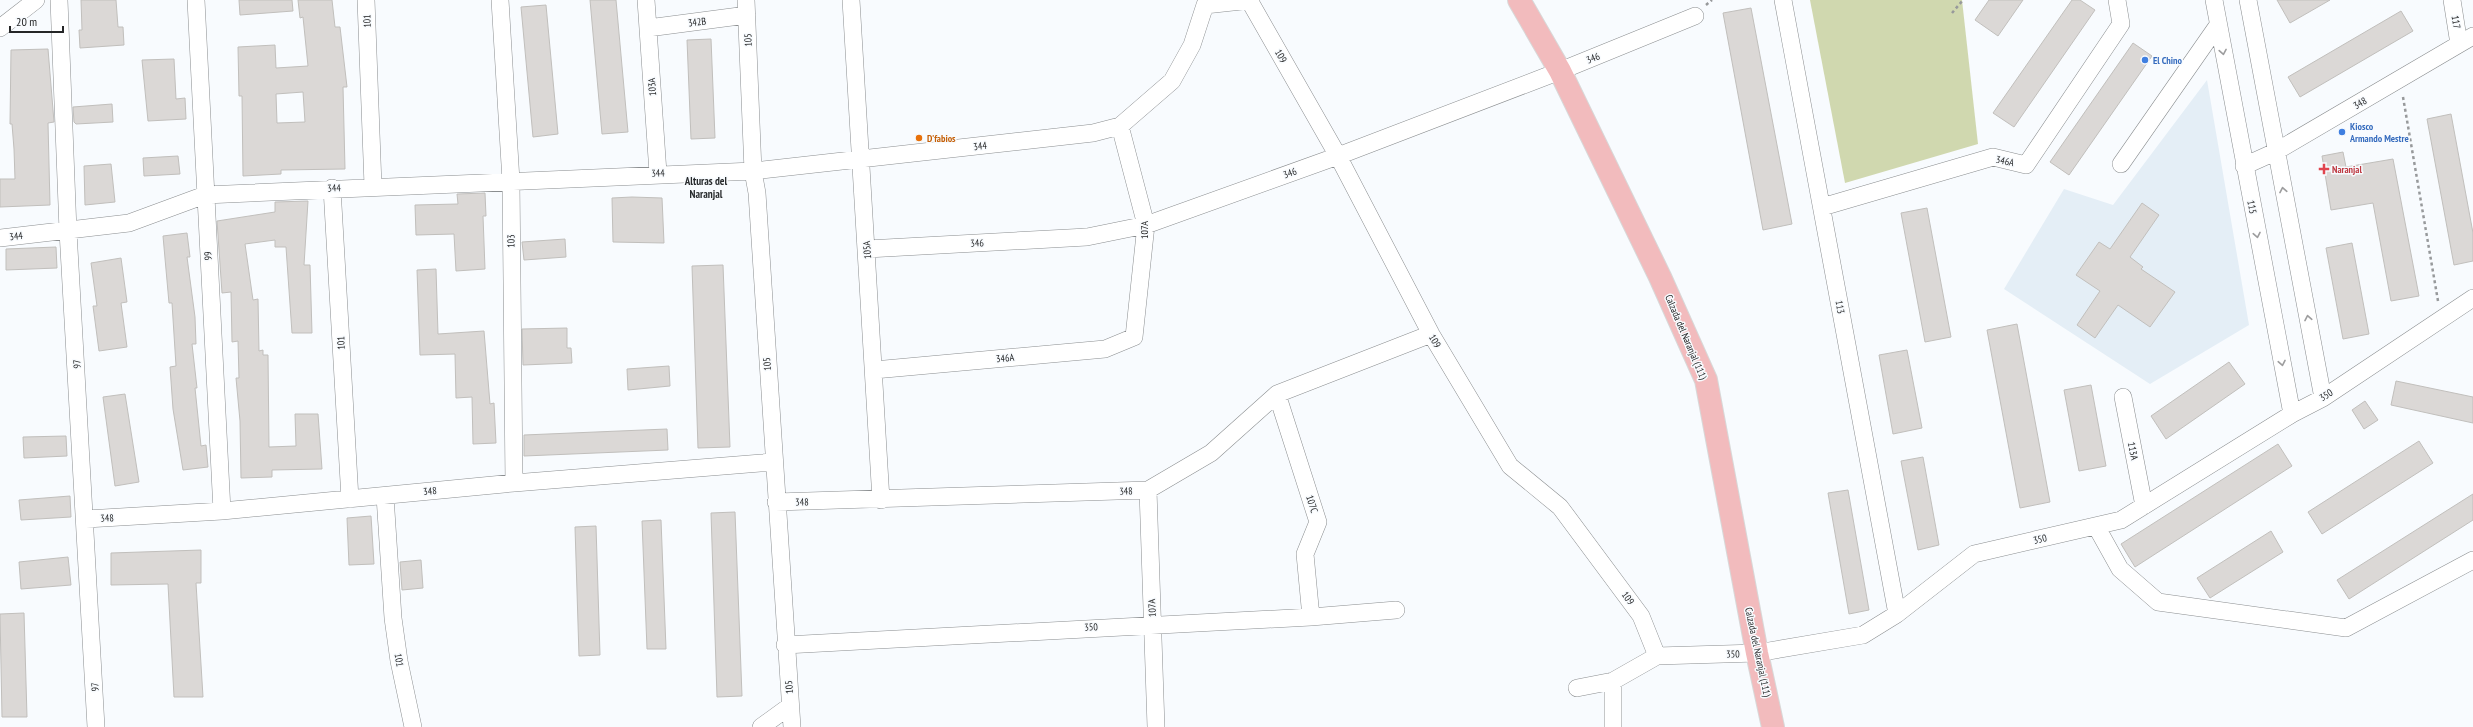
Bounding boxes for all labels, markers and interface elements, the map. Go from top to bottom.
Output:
scale bar [10,8,63,34]
text: 20 m [16,14,37,29]
street label: 101 [360,14,374,28]
street label: 342B [687,14,707,30]
street label: 117 [2449,14,2463,30]
street label: 105 [741,33,755,47]
street label: 109 [1272,47,1290,65]
street label: 346 [1584,49,1602,67]
one-way arrow [2219,49,2227,55]
place label: El Chino [2153,54,2182,67]
marker: El Chino [2140,55,2150,65]
street label: 103A [645,77,659,97]
street label: 348 [2351,94,2369,112]
place label: Kiosco Armando Mestre [2349,120,2409,145]
marker: Kiosco Armando Mestre [2337,127,2347,137]
place label: D'fabios [927,132,956,145]
marker: D'fabios [914,133,924,143]
street label: 344 [973,139,988,153]
street label: 346A [1995,153,2016,169]
place label: Naranjal [2332,163,2362,176]
street label: 346 [1281,164,1299,181]
marker: Naranjal [2319,164,2329,174]
street label: 344 [651,166,665,180]
district label: Alturas del Naranjal [684,174,728,201]
street label: 344 [327,181,342,195]
one-way arrow [2279,187,2288,194]
street label: 115 [2244,199,2260,215]
street label: 107A [1138,221,1151,239]
street label: 344 [9,229,24,243]
one-way arrow [2253,232,2261,238]
street label: 103 [504,234,518,248]
street label: 346 [970,236,985,250]
street label: 105A [860,240,874,260]
street label: 99 [201,251,215,261]
street label: Calzada del Naranjal (111) [1662,293,1710,382]
street label: 113 [1832,299,1848,315]
one-way arrow [2304,315,2312,321]
street label: 109 [1426,332,1444,350]
street label: 101 [334,336,348,350]
street label: 346A [995,351,1015,365]
street label: 105 [760,357,774,371]
street label: 97 [70,359,84,369]
one-way arrow [2277,360,2286,366]
street label: 350 [2317,386,2336,404]
street label: 113A [2125,441,2141,461]
street label: 348 [423,484,437,498]
street label: 348 [1119,484,1133,498]
street label: 107C [1303,493,1321,515]
street label: 348 [795,495,809,509]
street label: 348 [100,511,114,525]
street label: 350 [2032,531,2049,547]
street label: 109 [1619,589,1637,607]
street label: 107A [1145,598,1159,617]
street label: Calzada del Naranjal (111) [1742,606,1774,699]
street label: 350 [1084,620,1099,634]
street label: 350 [1726,647,1740,661]
street label: 101 [391,652,407,668]
street label: 105 [782,680,796,694]
street label: 97 [88,682,102,692]

